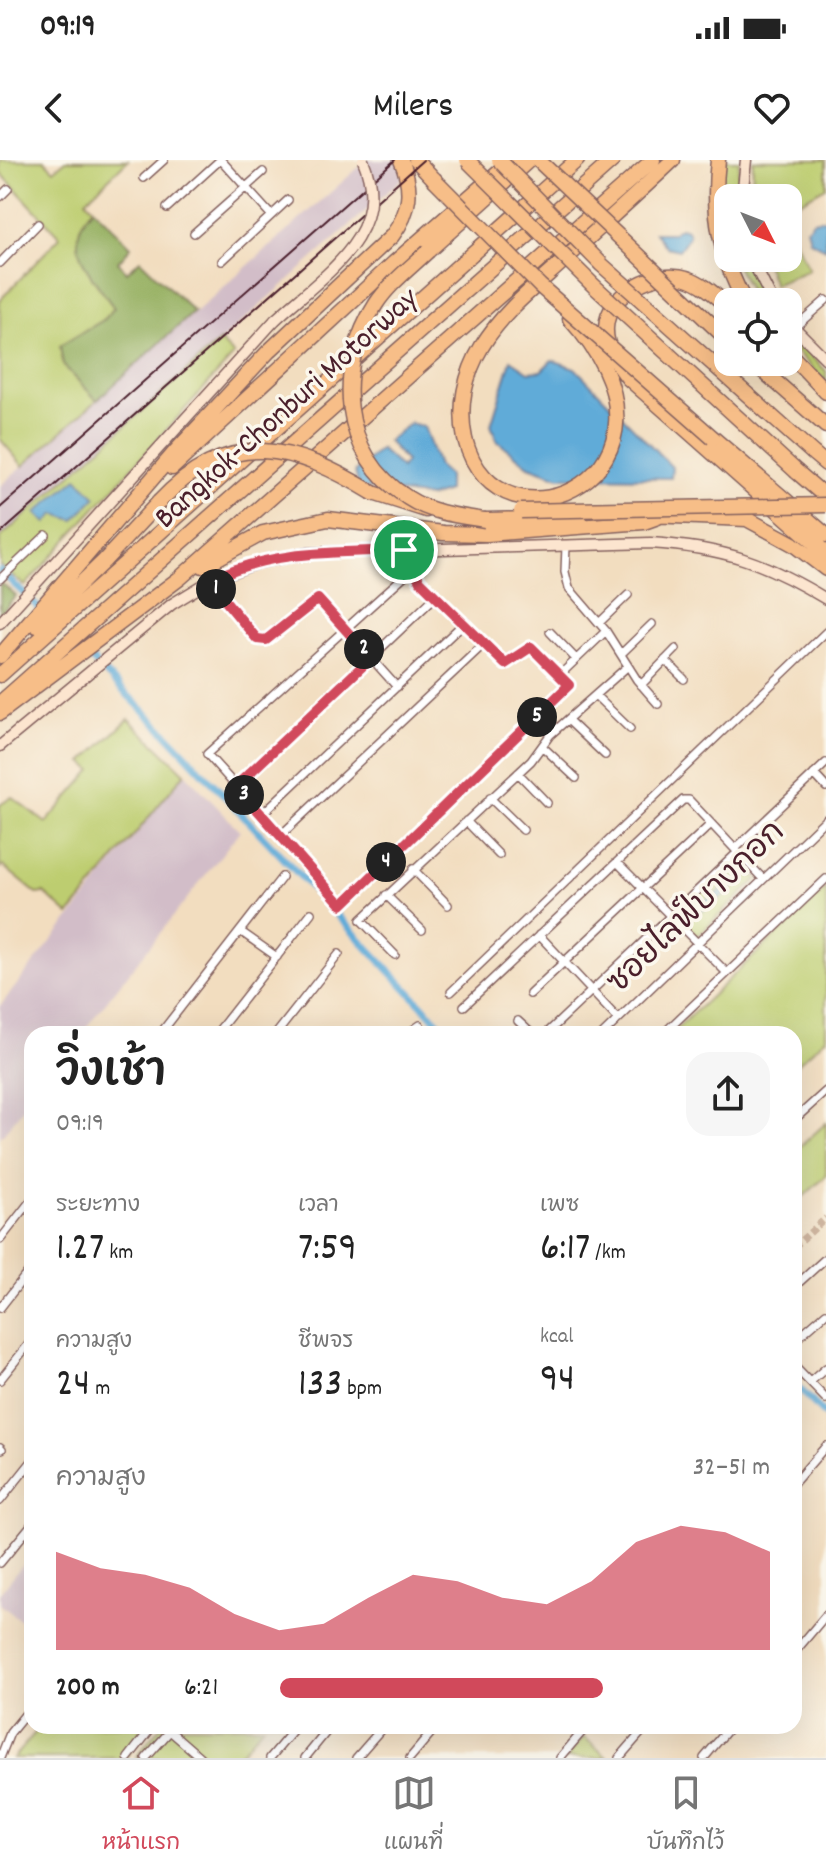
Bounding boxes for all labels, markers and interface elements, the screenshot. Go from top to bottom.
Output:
text: 09:19 [40,7,95,50]
text: Milers [373,82,453,134]
icon: back [32,86,76,130]
icon: heart [750,86,794,130]
north arrow [714,184,802,272]
map controls [714,184,802,376]
street label: Bangkok-Chonburi Motorway [145,278,431,542]
button: locate [714,288,802,376]
pin [370,516,438,584]
icon: arrive [382,528,426,572]
pin: 1 [196,569,236,609]
text: 1 [214,573,218,604]
pin: 2 [344,629,384,669]
text: 2 [359,633,369,664]
pin: 5 [517,697,557,737]
text: 5 [532,701,542,732]
pin: 3 [224,775,264,815]
text: 3 [239,779,249,810]
street label: ซอยไลฟ์บางกอก [597,810,797,1006]
pin: 4 [366,842,406,882]
text: 4 [381,846,391,877]
text: วิ่งเช้า [56,1044,166,1107]
button: share [686,1052,770,1136]
text: 09:19 [56,1106,104,1143]
text: ระยะทาง [56,1191,140,1222]
text: เวลา [298,1191,339,1222]
text: เพซ [540,1191,579,1222]
text: 1.27 [56,1222,104,1279]
text: 7:59 [298,1222,357,1279]
text: 6:17 [540,1222,590,1279]
text: km [104,1238,133,1269]
text: /km [590,1238,626,1269]
text: kcal [540,1322,573,1353]
text: ความสูง [56,1327,132,1358]
text: ชีพจร [298,1327,353,1358]
text: 94 [540,1353,575,1410]
text: 24 [56,1358,90,1415]
text: 133 [298,1358,342,1415]
text: m [90,1374,110,1405]
text: bpm [342,1374,382,1405]
text: 32–51 m [693,1450,770,1487]
text: ความสูง [56,1461,146,1498]
text: 200 m [56,1670,120,1707]
text: 6:21 [184,1670,218,1707]
tab: หน้าแรก [102,1771,180,1860]
tab: แผนที่ [384,1771,443,1860]
tab: บันทึกไว้ [647,1771,724,1860]

